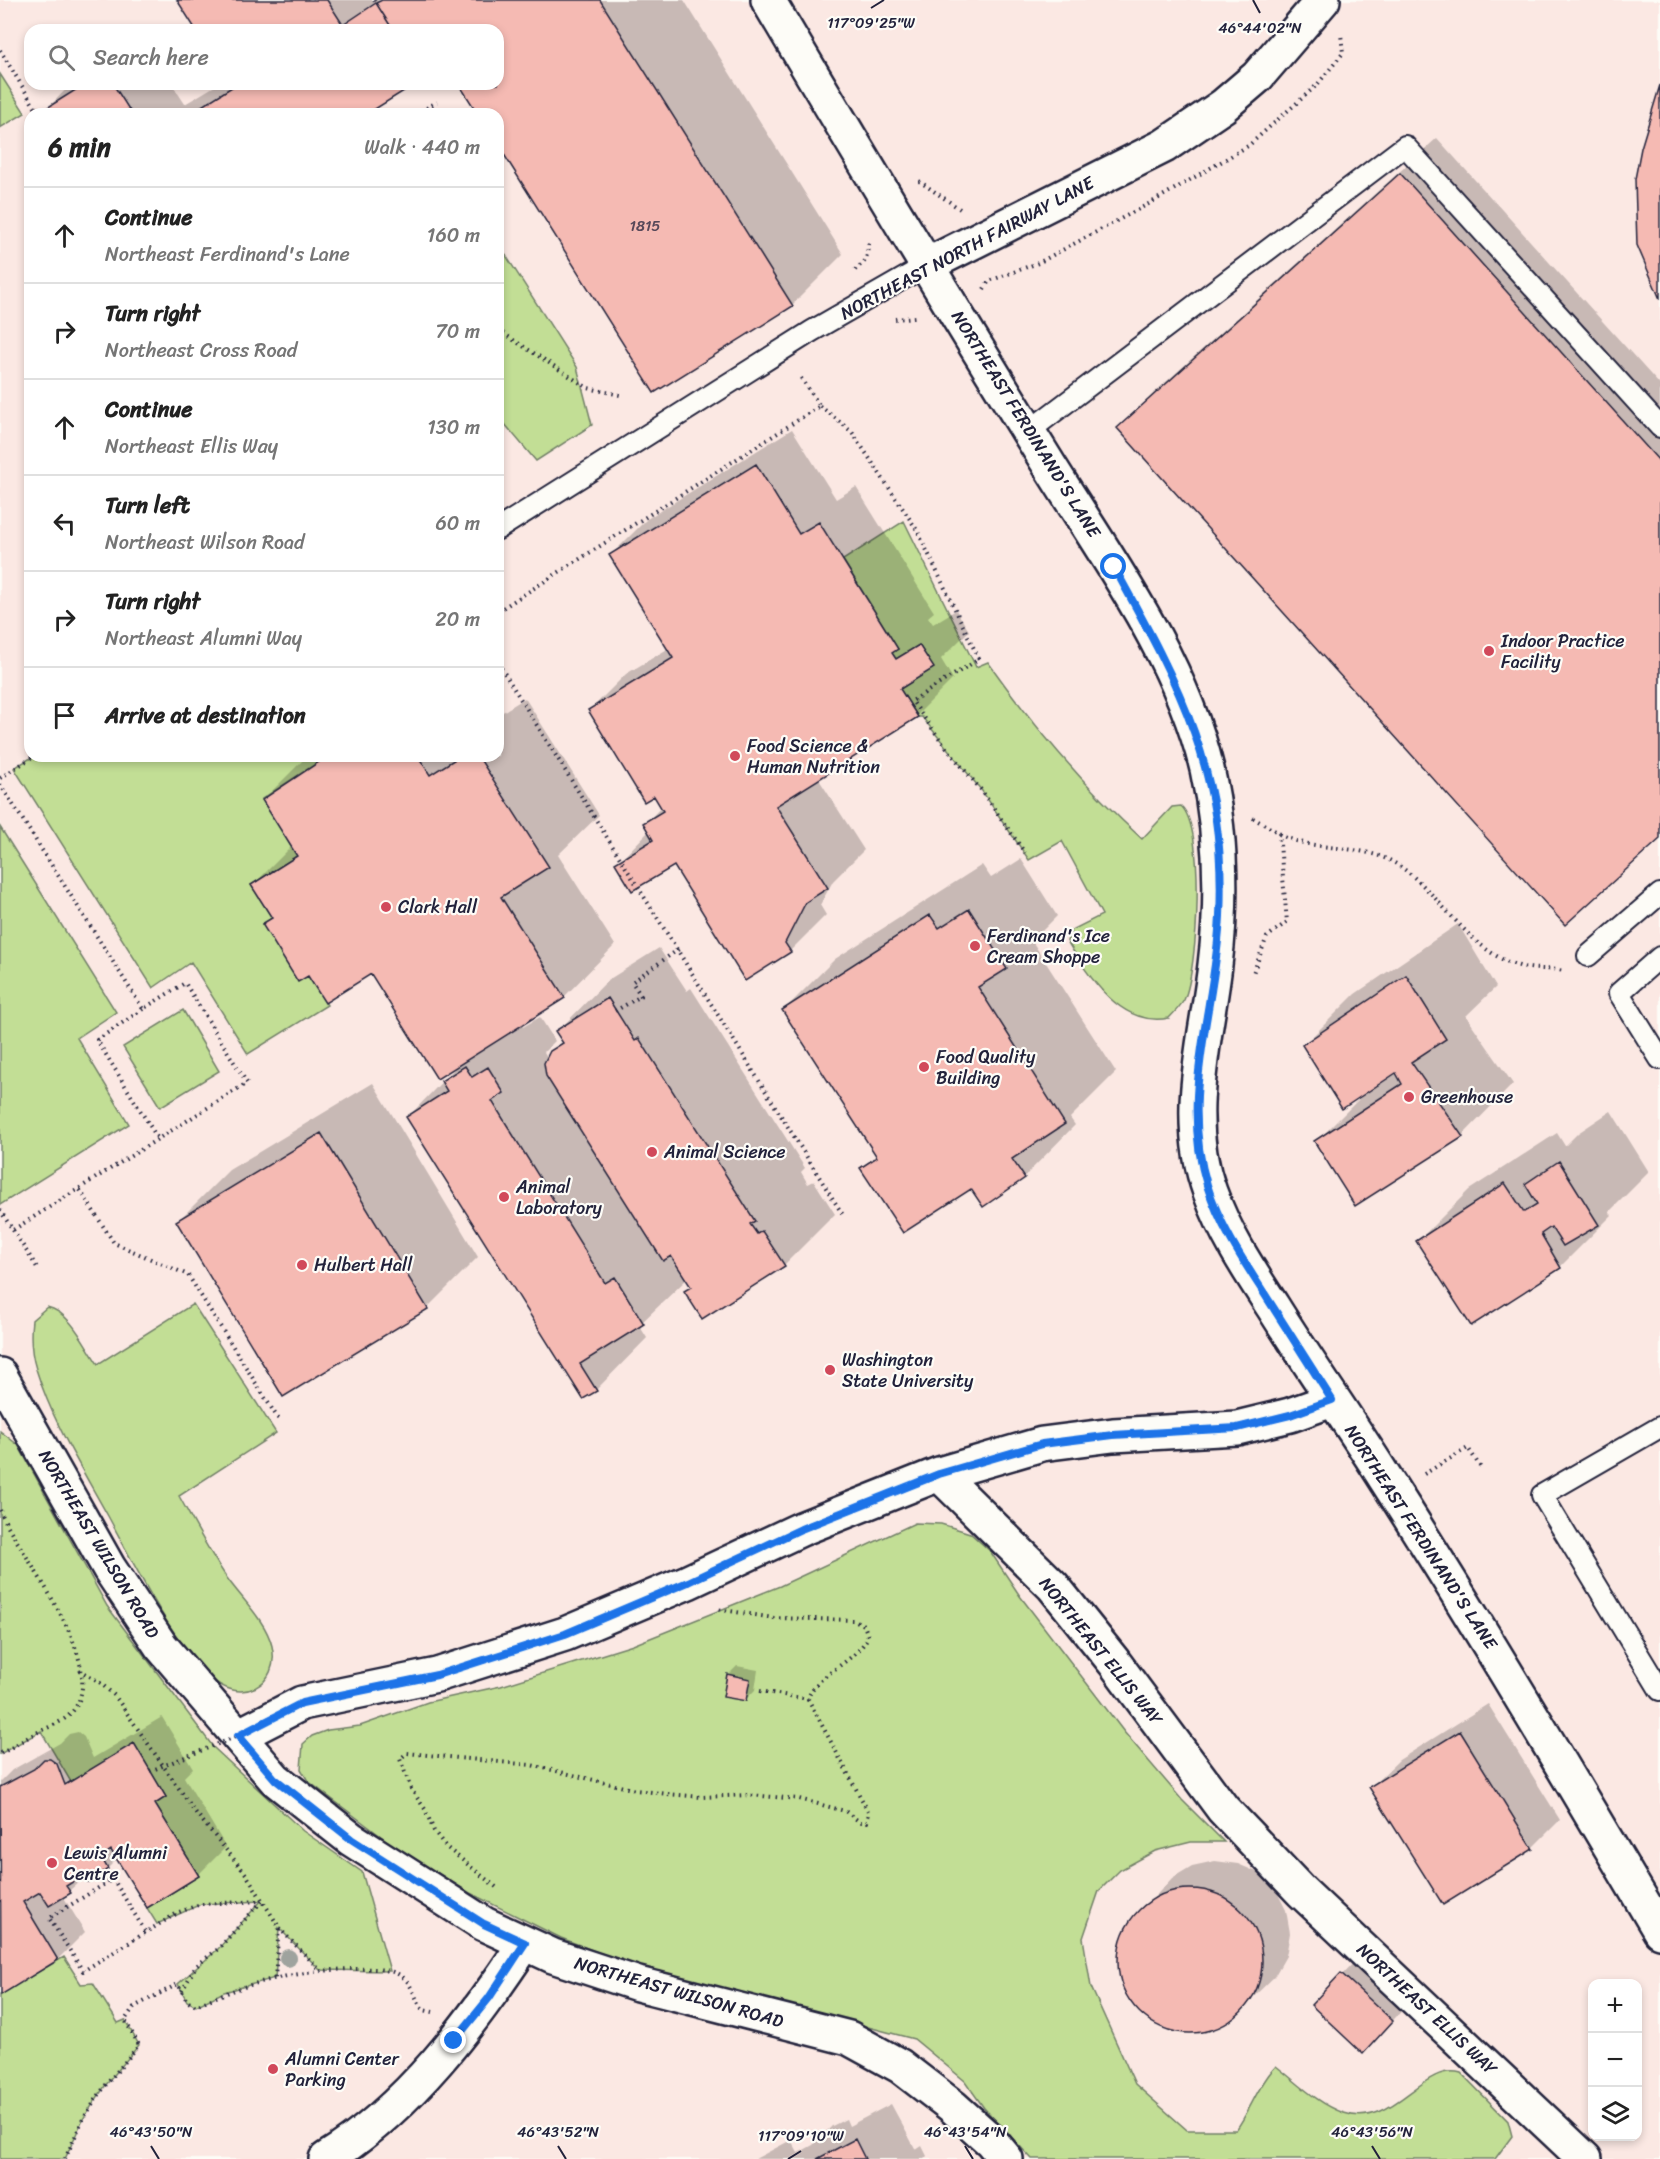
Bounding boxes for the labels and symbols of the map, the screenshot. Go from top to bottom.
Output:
text: 117°09'25"W [827,10,915,36]
text: 46°44'02"N [1218,15,1302,41]
street label: NORTHEAST NORTH FAIRWAY LANE [834,167,1101,329]
house number: 1815 [629,213,661,239]
street label: NORTHEAST FERDINAND'S LANE [943,304,1110,545]
route start [1100,553,1126,579]
place label: Indoor Practice Facility [1500,625,1624,678]
marker: Indoor Practice Facility [1482,644,1496,658]
place label: Food Science & Human Nutrition [747,730,880,783]
marker: Food Science & Human Nutrition [728,749,742,763]
place label: Clark Hall [398,891,478,923]
marker: Clark Hall [379,900,393,914]
place label: Ferdinand's Ice Cream Shoppe [987,920,1110,973]
marker: Ferdinand's Ice Cream Shoppe [968,939,982,953]
place label: Food Quality Building [936,1041,1036,1094]
marker: Food Quality Building [917,1060,931,1074]
place label: Greenhouse [1421,1081,1513,1113]
marker: Greenhouse [1402,1090,1416,1104]
place label: Animal Science [663,1136,786,1168]
marker: Animal Science [645,1145,659,1159]
place label: Animal Laboratory [515,1171,603,1224]
marker: Animal Laboratory [497,1190,511,1204]
place label: Hulbert Hall [314,1249,413,1281]
marker: Hulbert Hall [295,1258,309,1272]
place label: Washington State University [842,1344,974,1397]
marker: Washington State University [823,1363,837,1377]
street label: NORTHEAST FERDINAND'S LANE [1336,1418,1507,1657]
street label: NORTHEAST WILSON ROAD [30,1443,169,1645]
street label: NORTHEAST ELLIS WAY [1031,1569,1172,1733]
place label: Lewis Alumni Centre [64,1837,168,1890]
marker: Lewis Alumni Centre [45,1856,59,1870]
street label: NORTHEAST ELLIS WAY [1349,1935,1506,2084]
street label: NORTHEAST WILSON ROAD [571,1947,788,2037]
route end [440,2027,466,2053]
place label: Alumni Center Parking [284,2043,401,2096]
marker: Alumni Center Parking [266,2062,280,2076]
text: 46°43'50"N [110,2119,193,2145]
text: 46°43'52"N [517,2119,600,2145]
text: 46°43'54"N [924,2119,1007,2145]
text: 46°43'56"N [1331,2119,1414,2145]
text: 117°09'10"W [758,2123,844,2149]

